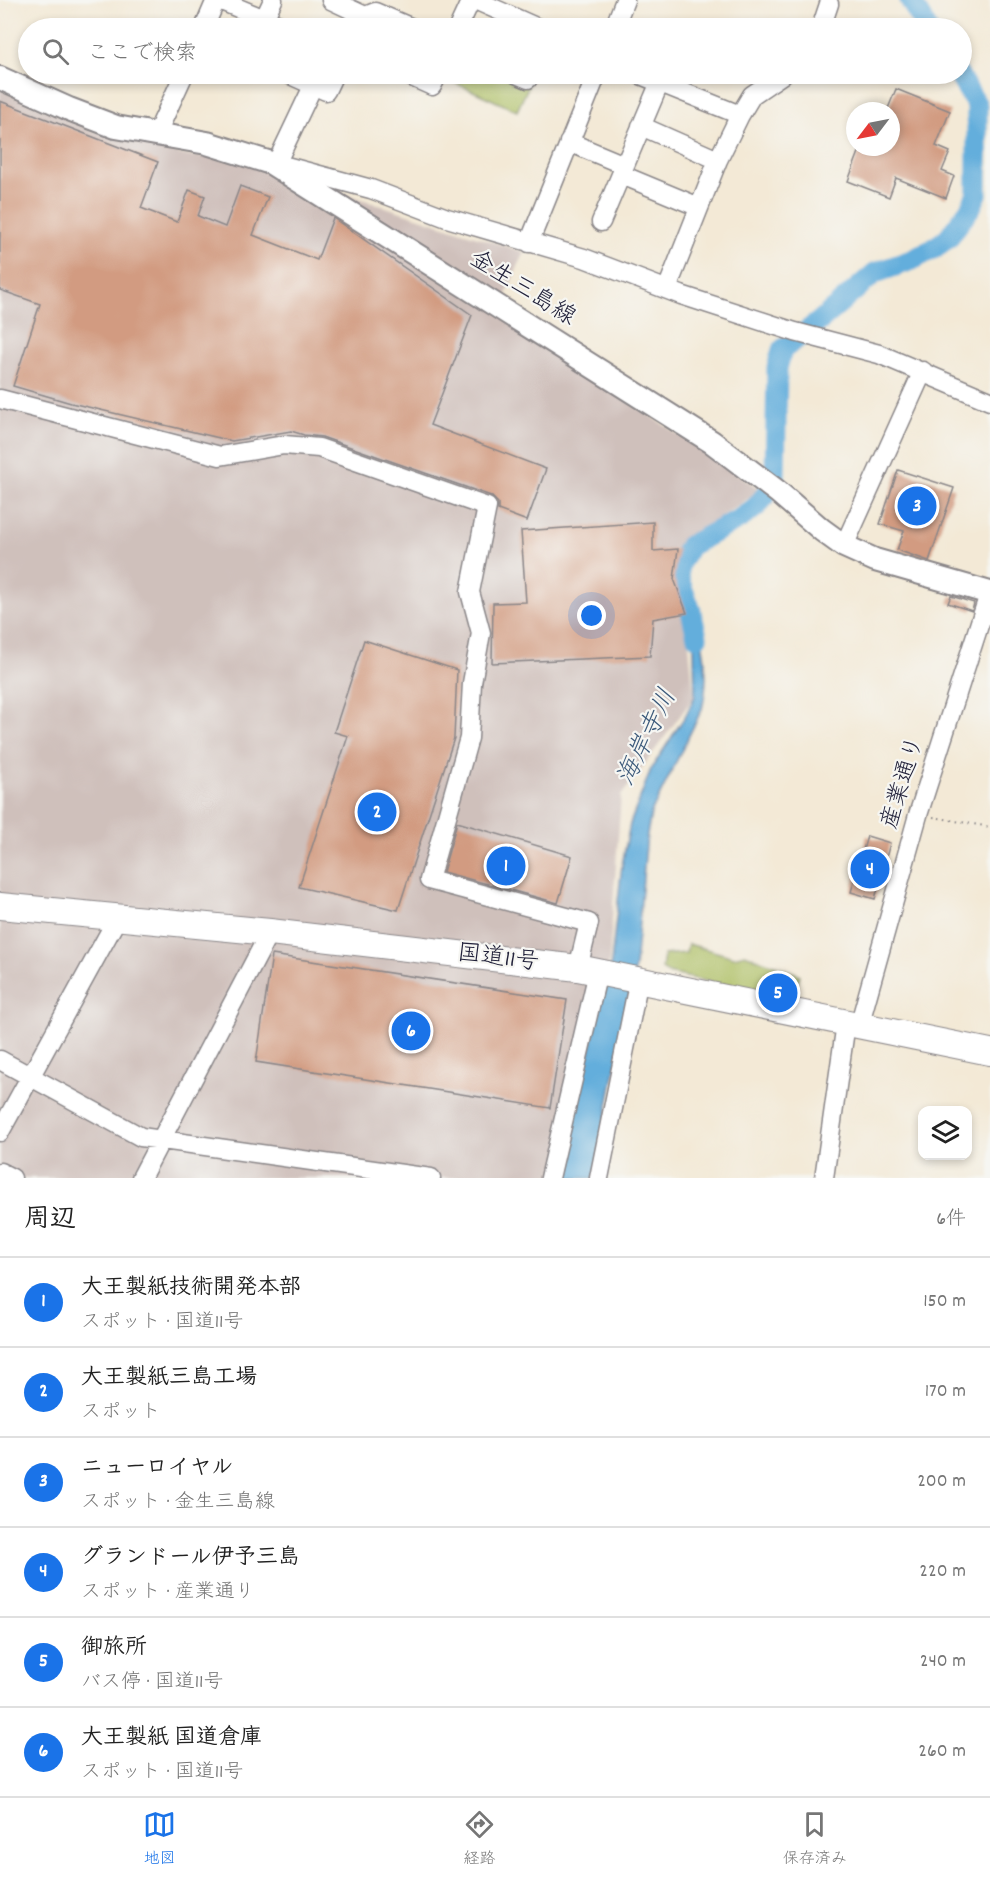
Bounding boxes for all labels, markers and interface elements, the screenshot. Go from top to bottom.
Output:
search box [18,18,972,84]
icon: search [39,35,72,68]
text: ここで検索 [87,39,197,70]
north arrow [846,102,900,156]
street label: 金生三島線 [462,243,582,335]
pin: 3 [898,484,936,528]
your location [577,601,606,630]
water label: 海岸寺川 [609,683,687,793]
street label: 産業通り [874,732,934,834]
pin: 2 [358,790,397,834]
pin: 1 [486,844,526,888]
pin: 4 [850,846,890,892]
street label: 国道11号 [455,937,541,981]
pin: 5 [758,970,798,1016]
pin: 6 [392,1008,430,1054]
map controls [918,1106,972,1160]
button: layers [918,1106,972,1160]
text: 周辺 [24,1202,76,1239]
text: 6件 [936,1206,966,1234]
text: 大王製紙技術開発本部 [81,1273,301,1304]
text: 1 [41,1288,46,1316]
text: 150 m [923,1288,966,1316]
text: スポット · 国道11号 [81,1309,244,1337]
text: 大王製紙三島工場 [81,1363,257,1394]
text: 2 [39,1378,48,1406]
text: 170 m [925,1378,966,1406]
text: スポット [81,1399,161,1427]
text: ニューロイヤル [81,1453,233,1484]
text: 3 [39,1468,48,1496]
text: 200 m [917,1468,966,1496]
text: スポット · 金生三島線 [81,1489,275,1517]
text: グランドール伊予三島 [81,1543,300,1574]
text: 4 [39,1558,48,1586]
text: 220 m [919,1558,966,1586]
text: スポット · 産業通り [81,1579,255,1607]
text: 御旅所 [81,1633,147,1664]
text: 5 [39,1648,48,1676]
text: 240 m [920,1648,966,1676]
text: バス停 · 国道11号 [81,1669,224,1697]
text: 大王製紙 国道倉庫 [81,1723,262,1754]
text: 6 [39,1738,48,1766]
text: 260 m [918,1738,966,1766]
text: スポット · 国道11号 [81,1759,244,1787]
tab: 地図 [143,1808,176,1871]
tab: 経路 [463,1808,496,1871]
tab: 保存済み [783,1808,847,1871]

